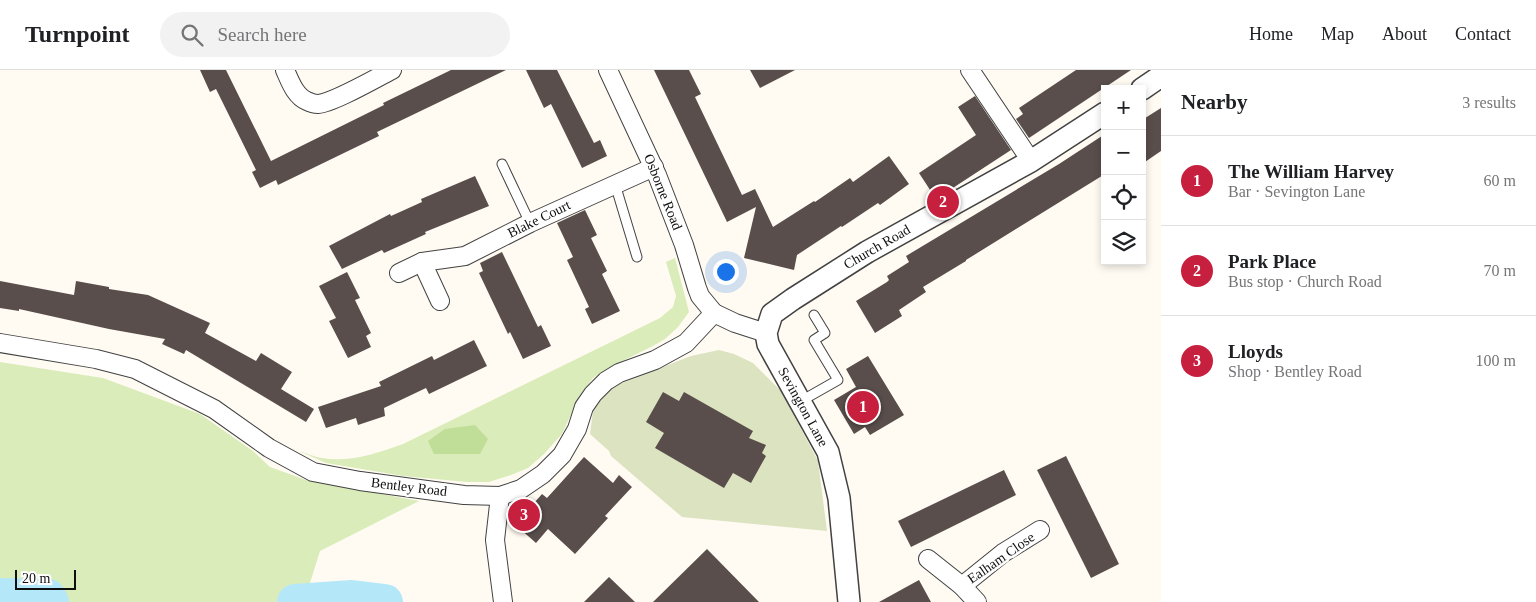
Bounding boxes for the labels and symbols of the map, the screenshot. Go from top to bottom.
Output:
street label: Osborne Road [641,152,685,232]
pin: 2 [927,183,959,221]
street label: Blake Court [505,197,573,241]
street label: Church Road [841,222,913,272]
your location [713,259,739,285]
street label: Sevington Lane [775,365,831,449]
pin: 1 [847,388,879,426]
street label: Bentley Road [370,475,448,499]
pin: 3 [508,496,540,534]
street label: Ealham Close [965,529,1037,587]
scale bar [15,567,76,590]

